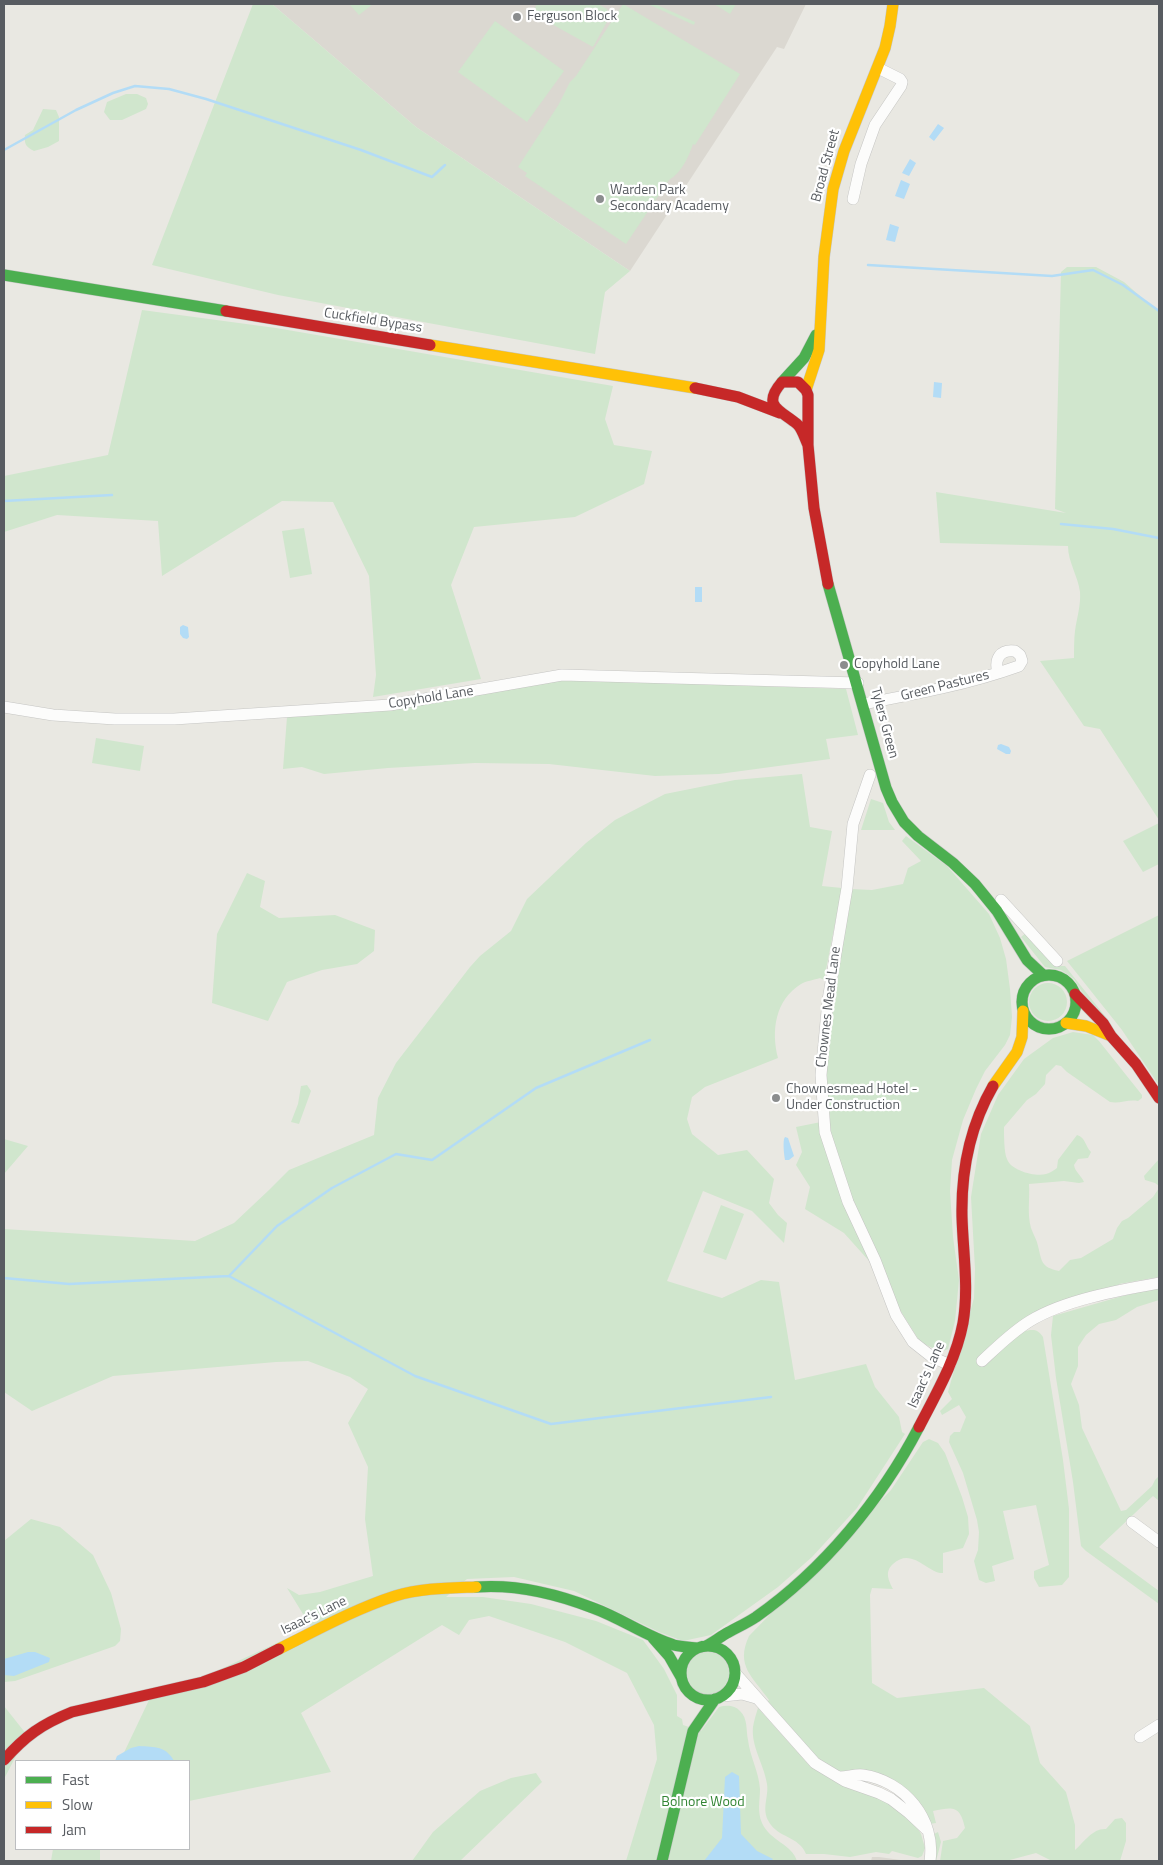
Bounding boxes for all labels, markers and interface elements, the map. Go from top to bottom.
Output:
place label: Ferguson Block [527,9,617,25]
marker: Ferguson Block [511,11,523,23]
street label: Broad Street [808,128,844,204]
place label: Warden Park Secondary Academy [610,183,729,216]
marker: Warden Park Secondary Academy [594,193,606,205]
street label: Cuckfield Bypass [323,305,423,337]
place label: Copyhold Lane [854,657,940,673]
marker: Copyhold Lane [838,659,850,671]
street label: Green Pastures [899,667,991,705]
street label: Copyhold Lane [387,683,475,713]
street label: Tylers Green [866,686,902,760]
street label: Chownes Mead Lane [813,945,845,1069]
place label: Chownesmead Hotel - Under Construction [786,1082,918,1114]
marker: Chownesmead Hotel - Under Construction [770,1092,782,1104]
street label: Isaac's Lane [905,1339,949,1411]
street label: Isaac's Lane [278,1593,350,1639]
legend [15,1760,190,1850]
text: Fast [62,1768,89,1791]
text: Slow [62,1793,93,1816]
park label: Bolnore Wood [661,1795,745,1811]
text: Jam [62,1818,86,1841]

